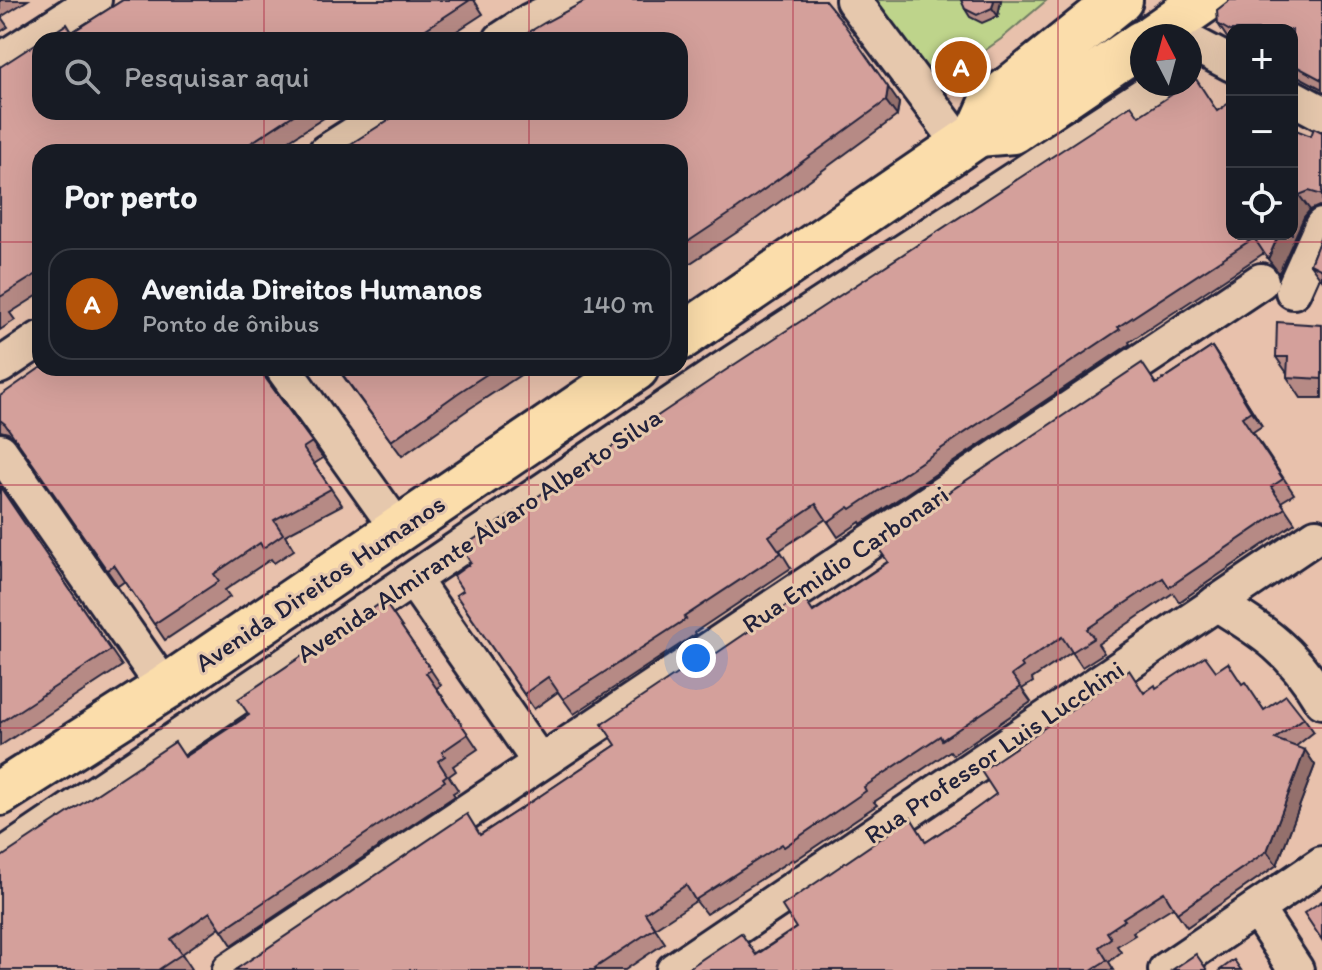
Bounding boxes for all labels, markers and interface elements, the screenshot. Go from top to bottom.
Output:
north arrow [1130,24,1202,96]
map controls [1226,24,1298,240]
button: + [1226,24,1298,96]
search box [32,32,688,120]
pin: A [935,37,987,97]
icon: search [60,54,104,98]
text: Pesquisar aqui [124,58,309,95]
button: − [1226,96,1298,168]
button: locate [1226,168,1298,240]
text: Por perto [64,176,197,217]
text: Avenida Direitos Humanos [142,270,482,307]
text: A [84,288,100,320]
text: 140 m [583,288,654,320]
text: Ponto de ônibus [142,307,319,339]
street label: Avenida Almirante Álvaro Alberto Silva [290,400,668,669]
street label: Rua Emidio Carbonari [736,478,954,640]
street label: Avenida Direitos Humanos [189,487,451,679]
your location [676,638,716,678]
street label: Rua Professor Luis Lucchini [858,653,1130,851]

